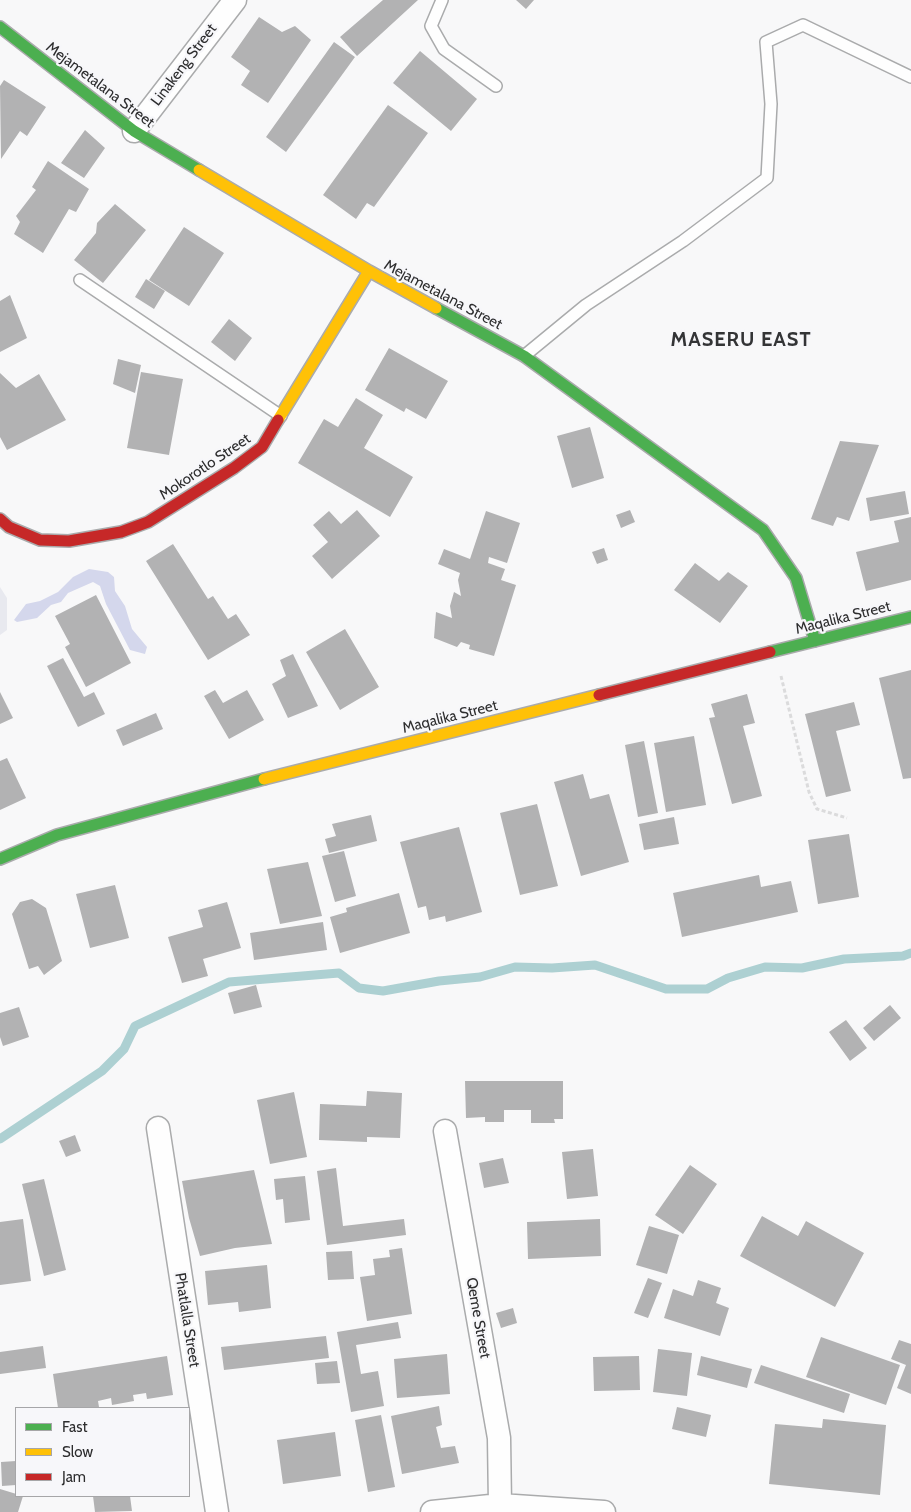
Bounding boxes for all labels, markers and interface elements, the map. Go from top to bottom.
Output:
street label: Linakeng Street [147,20,221,110]
street label: Mejametalana Street [42,38,158,132]
street label: Mejametalana Street [381,256,505,334]
district label: MASERU EAST [669,328,813,352]
street label: Mokorotlo Street [156,430,254,504]
street label: Maqalika Street [794,597,892,639]
street label: Maqalika Street [401,696,499,738]
street label: Phatlalla Street [171,1271,203,1369]
street label: Qeme Street [462,1276,494,1360]
legend [15,1407,190,1497]
text: Fast [62,1418,87,1436]
text: Slow [62,1443,93,1461]
text: Jam [62,1468,86,1486]

